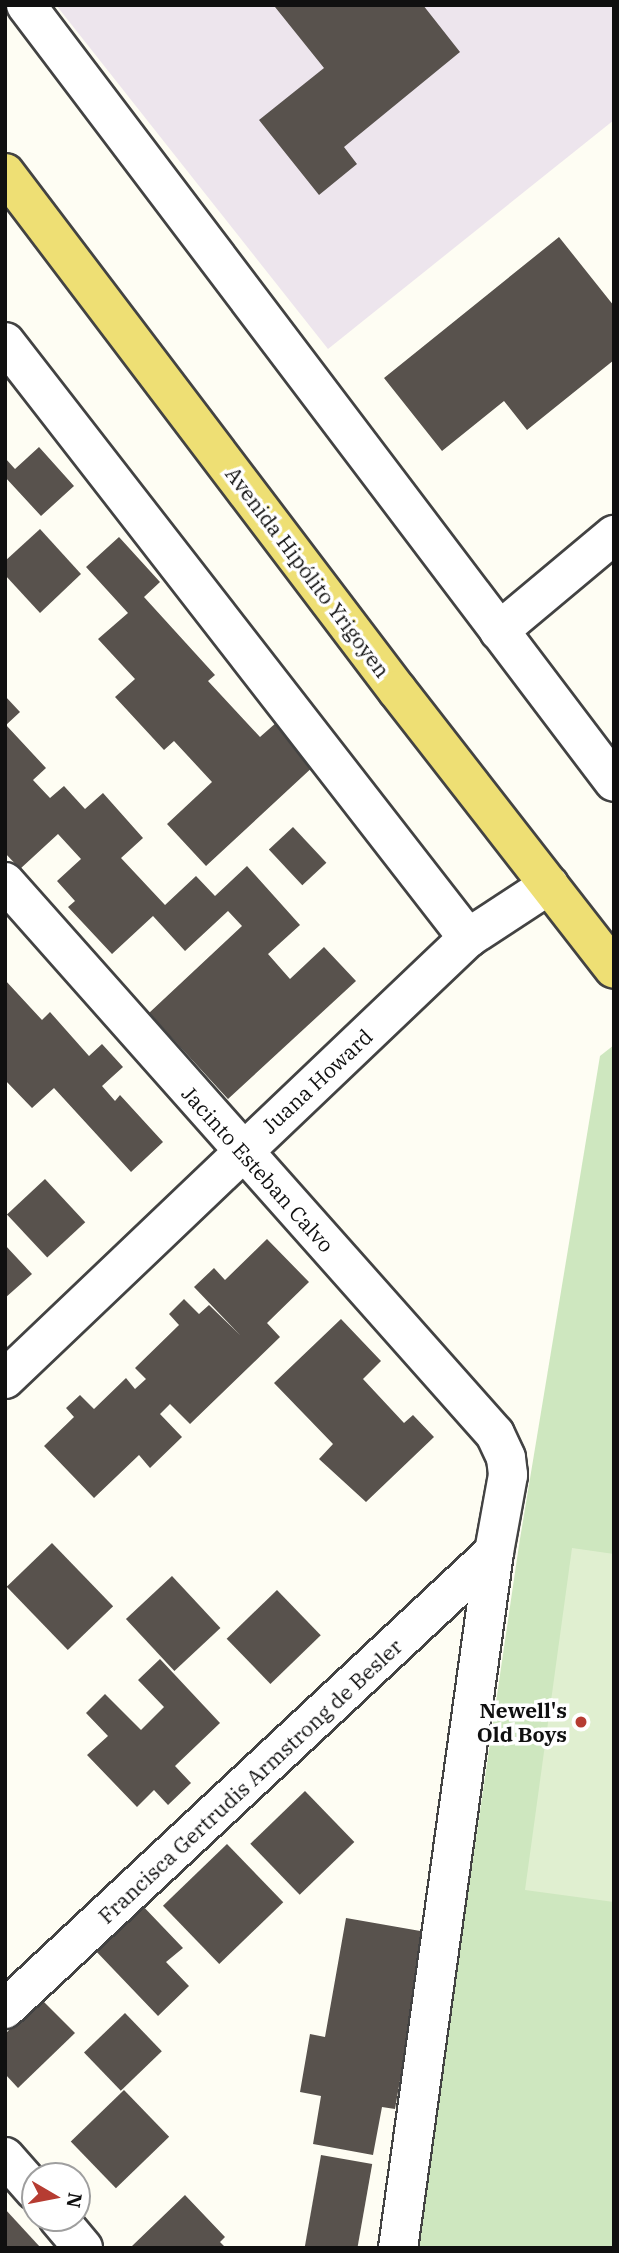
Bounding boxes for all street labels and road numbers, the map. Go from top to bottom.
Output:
street label: Avenida Hipólito Yrigoyen [221,462,395,682]
street label: Juana Howard [257,1023,377,1139]
street label: Jacinto Esteban Calvo [177,1081,339,1257]
street label: Francisca Gertrudis Armstrong de Besler [93,1633,407,1929]

